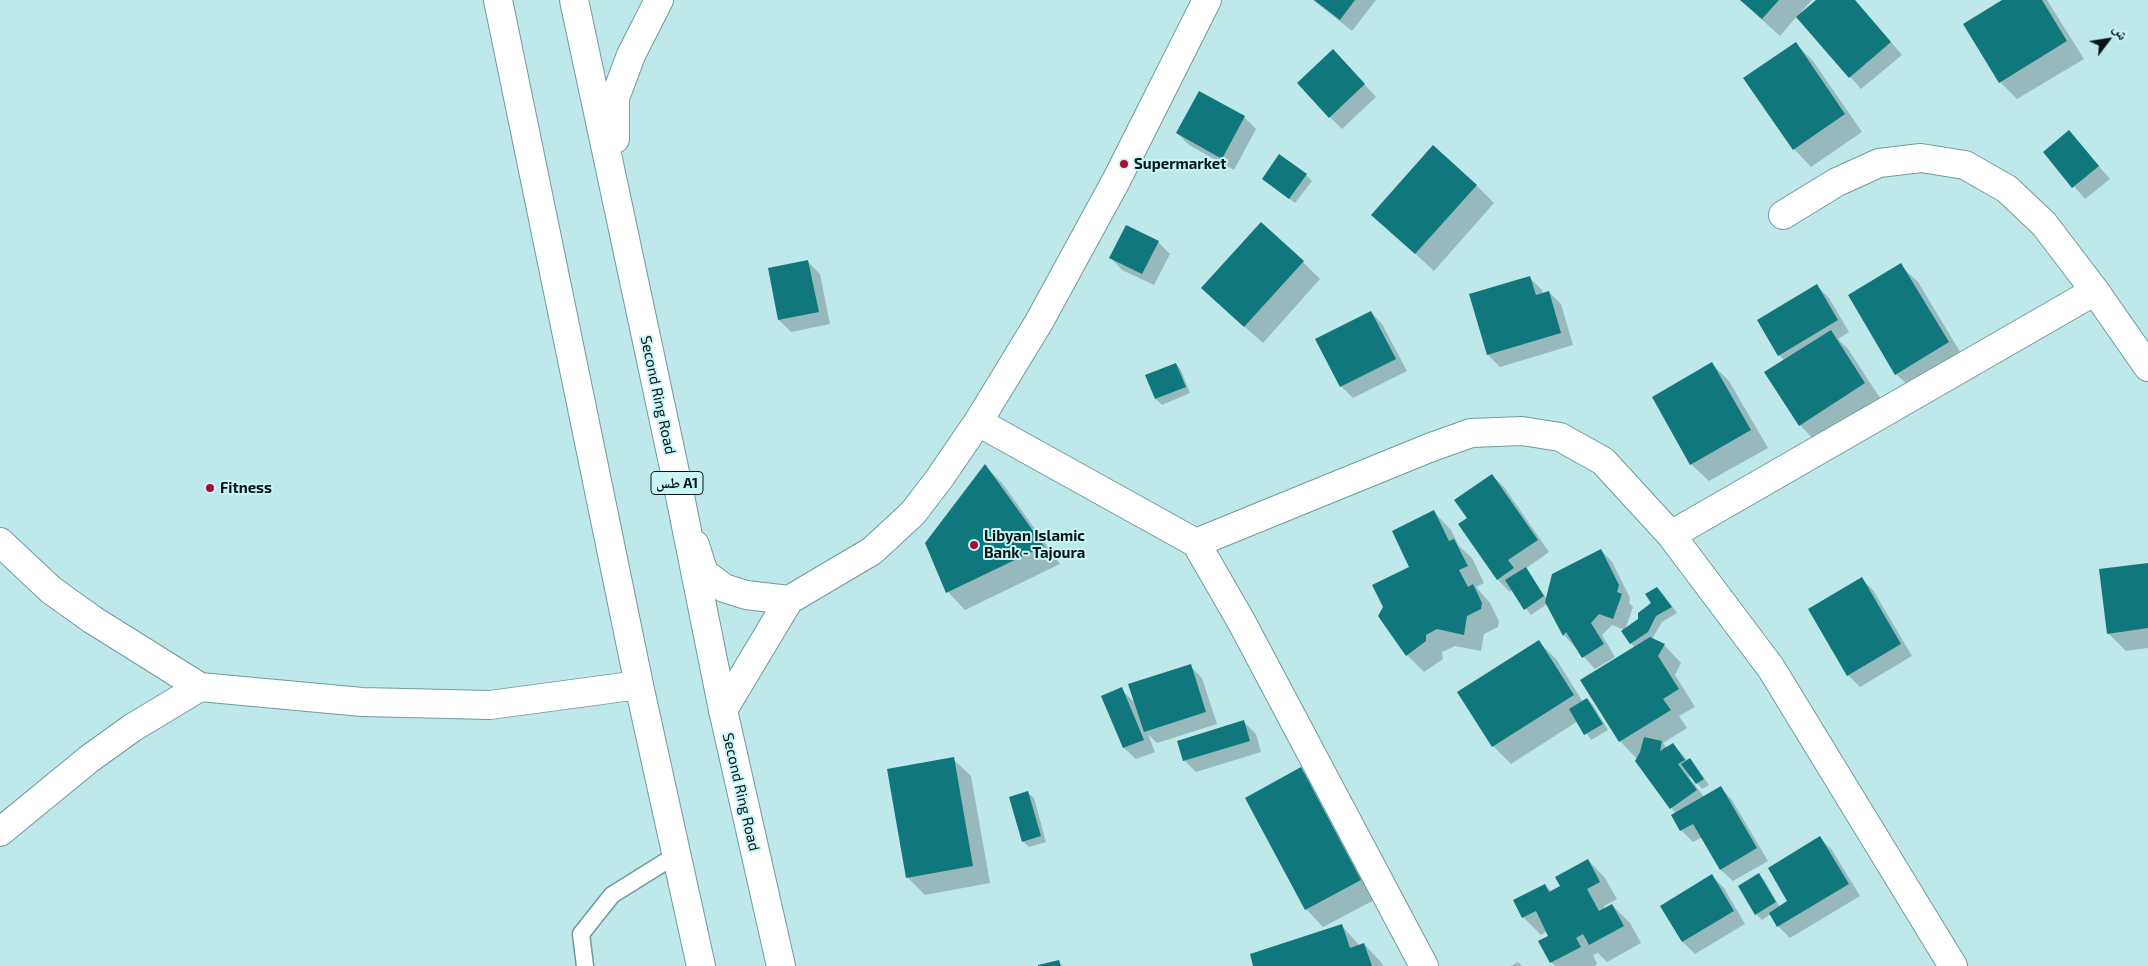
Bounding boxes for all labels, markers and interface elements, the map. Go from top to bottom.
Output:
north arrow [2083,15,2133,65]
text: ش [2110,21,2132,43]
place label: Supermarket [1134,155,1226,173]
marker: Supermarket [1118,158,1130,170]
street label: Second Ring Road [637,334,679,456]
road number: طس A1 [651,472,703,494]
place label: Fitness [220,479,272,497]
marker: Fitness [204,482,216,494]
place label: Libyan Islamic Bank - Tajoura [984,527,1085,562]
marker: Libyan Islamic Bank - Tajoura [968,539,980,551]
street label: Second Ring Road [719,731,763,853]

